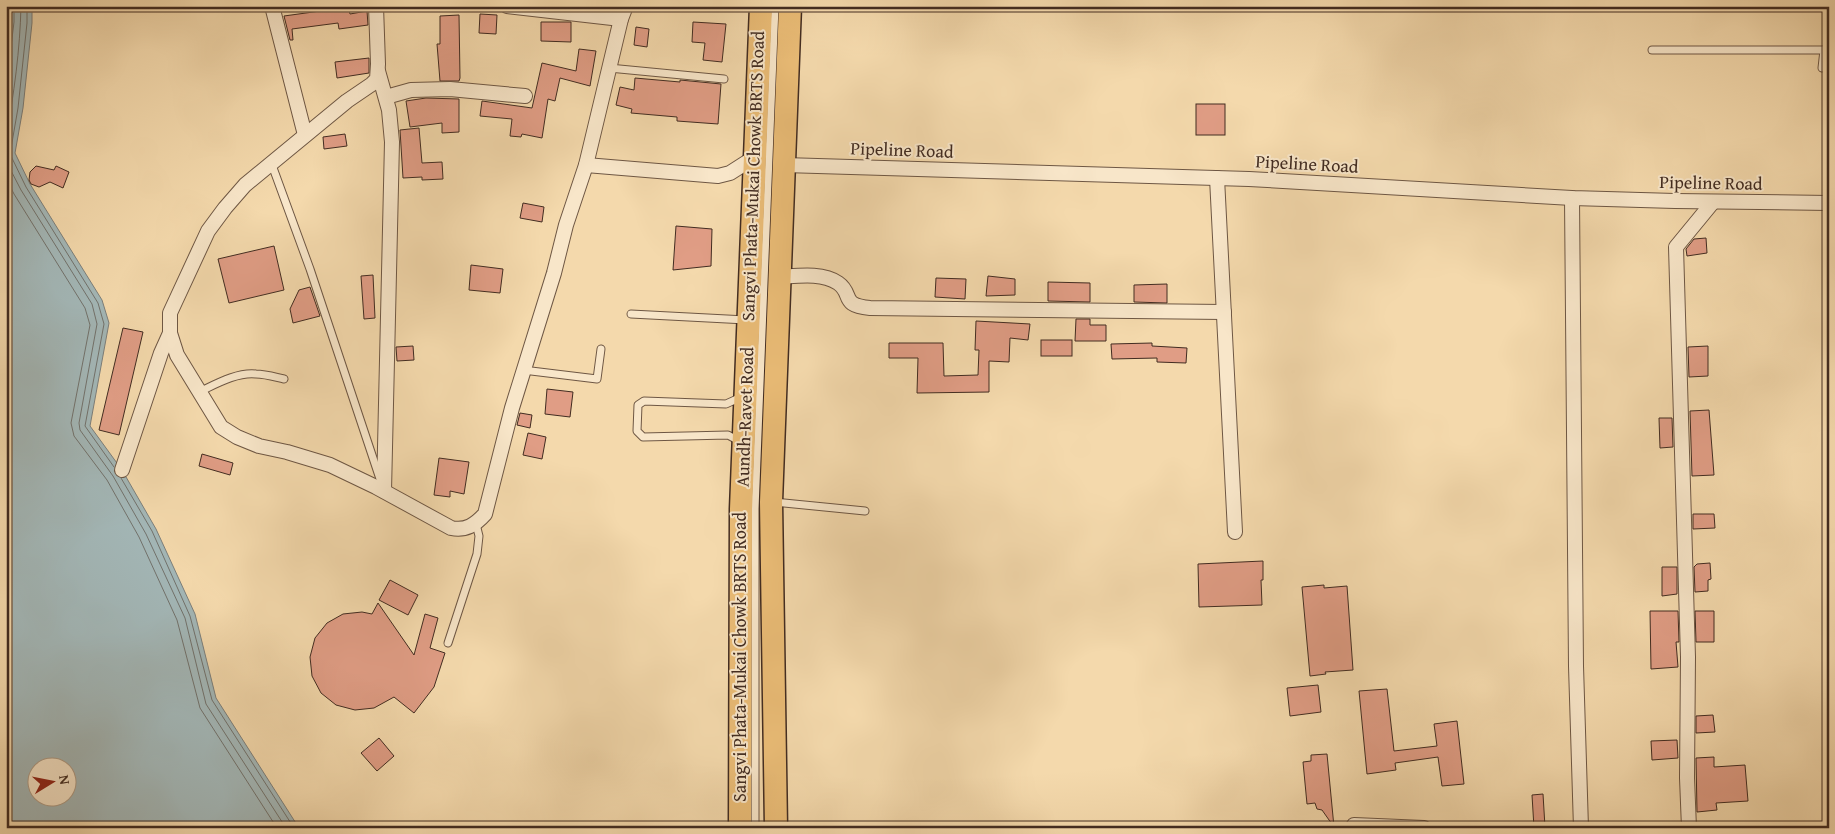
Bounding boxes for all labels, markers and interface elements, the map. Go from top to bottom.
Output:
street label: Sangvi Phata-Mukai Chowk BRTS Road [734,30,771,321]
street label: Pipeline Road [850,134,954,165]
street label: Pipeline Road [1255,147,1360,180]
street label: Pipeline Road [1659,168,1763,197]
street label: Aundh-Ravet Road [729,346,760,488]
street label: Sangvi Phata-Mukai Chowk BRTS Road [726,511,753,802]
north arrow [28,756,78,806]
text: N [54,773,76,787]

